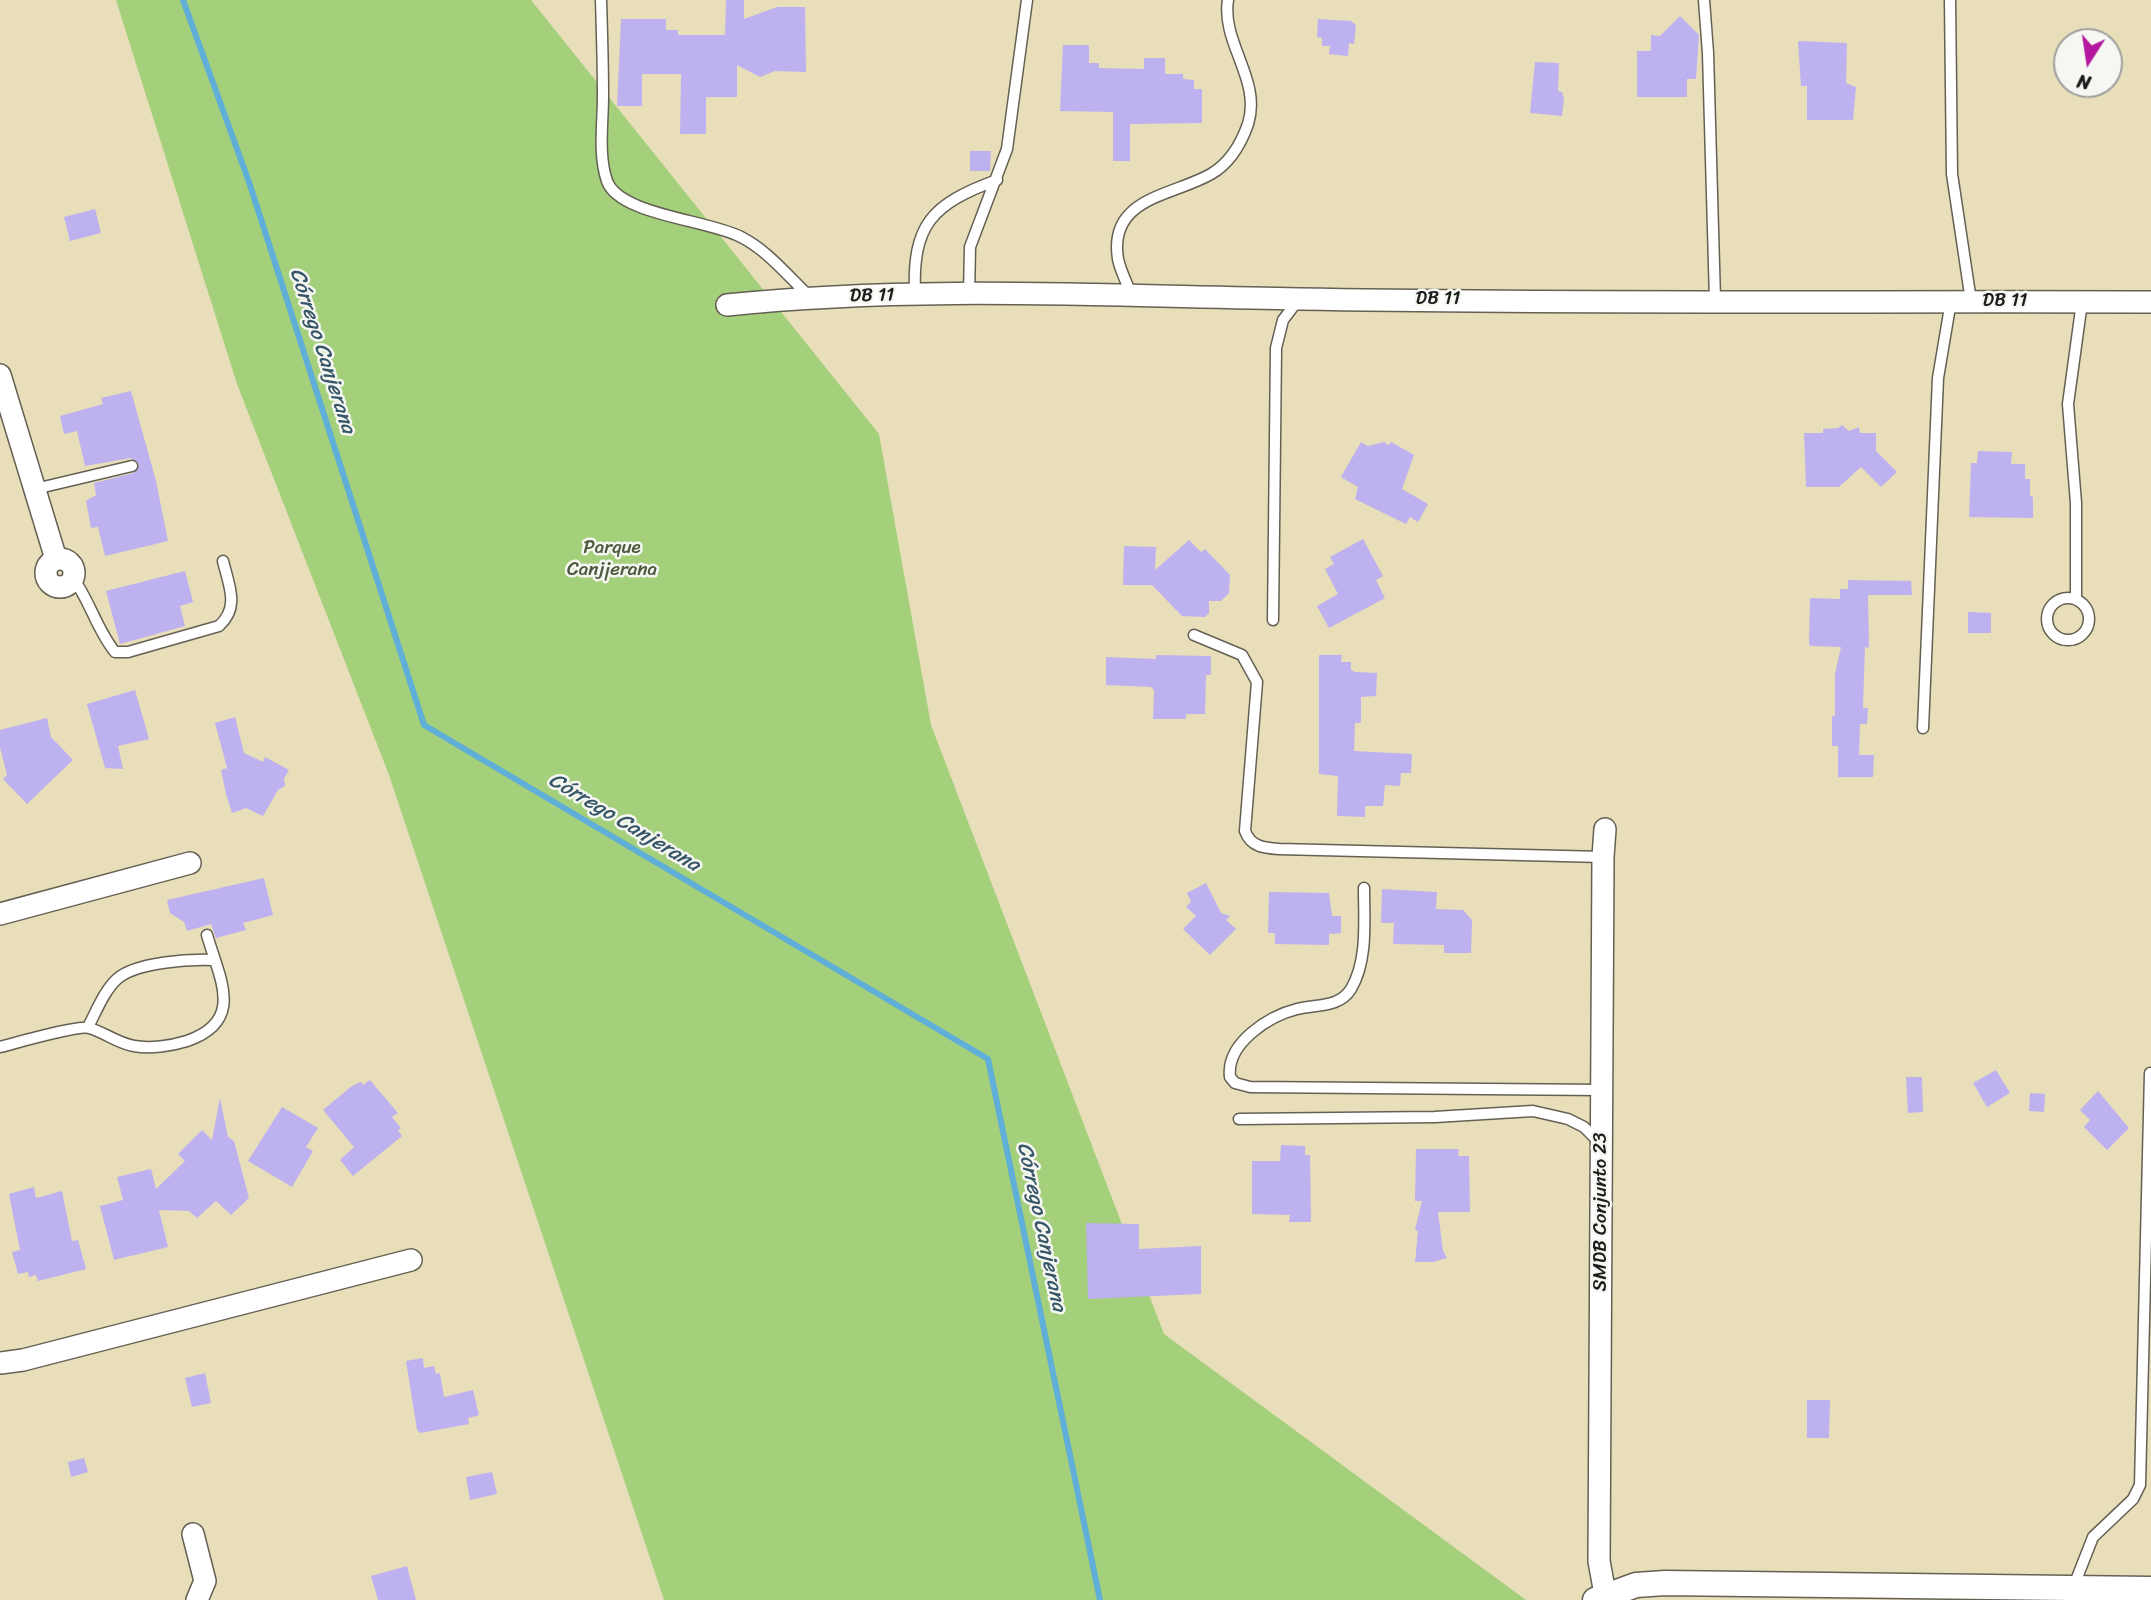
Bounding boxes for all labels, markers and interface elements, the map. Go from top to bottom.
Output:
north arrow [2053,28,2123,98]
text: N [2074,65,2094,100]
water label: Córrego Canjerana [283,265,361,437]
street label: DB 11 [849,284,895,308]
street label: DB 11 [1416,288,1460,310]
street label: DB 11 [1983,290,2027,312]
park label: Parque Canjjerana [567,537,657,581]
water label: Córrego Canjerana [544,768,704,878]
street label: SMDB Conjunto 23 [1590,1133,1612,1291]
water label: Córrego Canjerana [1011,1140,1071,1314]

